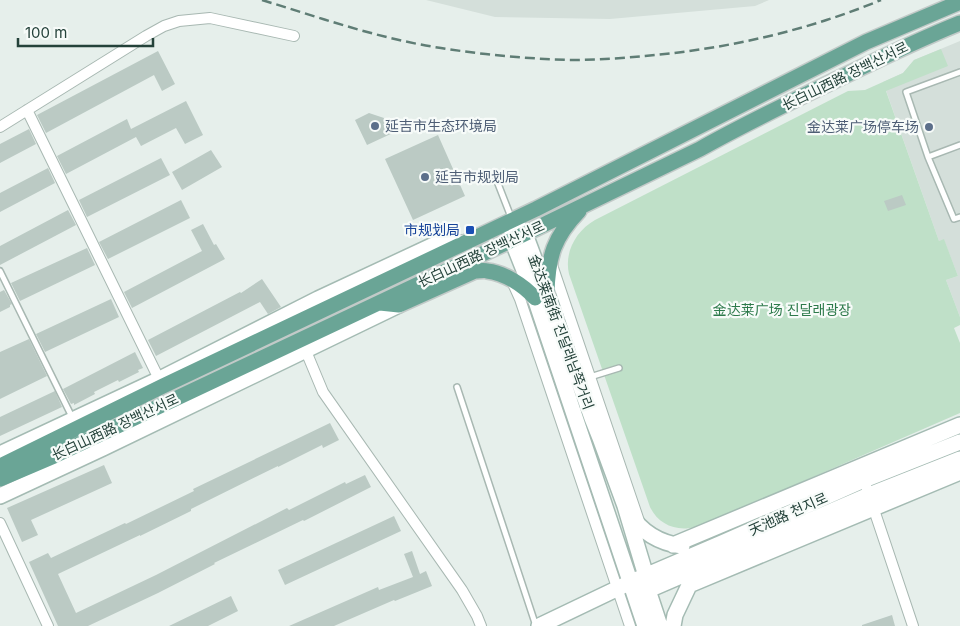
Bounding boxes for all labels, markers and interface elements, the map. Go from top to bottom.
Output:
scale bar [18,15,152,47]
text: 100 m [25,23,67,42]
street label: 长白山西路 장백산서로 [779,38,911,114]
place label: 延吉市生态环境局 [385,117,497,134]
place label: 金达莱广场停车场 [807,118,919,135]
marker: 延吉市生态环境局 [369,120,381,132]
marker: 金达莱广场停车场 [923,121,935,133]
place label: 延吉市规划局 [435,168,519,185]
marker: 延吉市规划局 [419,171,431,183]
street label: 长白山西路 장백산서로 [415,217,547,290]
place label: 市规划局 [404,221,460,238]
marker: 市规划局 [464,224,476,236]
street label: 金达莱南街 진달래남쪽거리 [525,252,598,412]
park label: 金达莱广场 진달래광장 [713,301,851,318]
street label: 长白山西路 장백산서로 [49,390,181,463]
street label: 天池路 천지로 [746,489,830,539]

